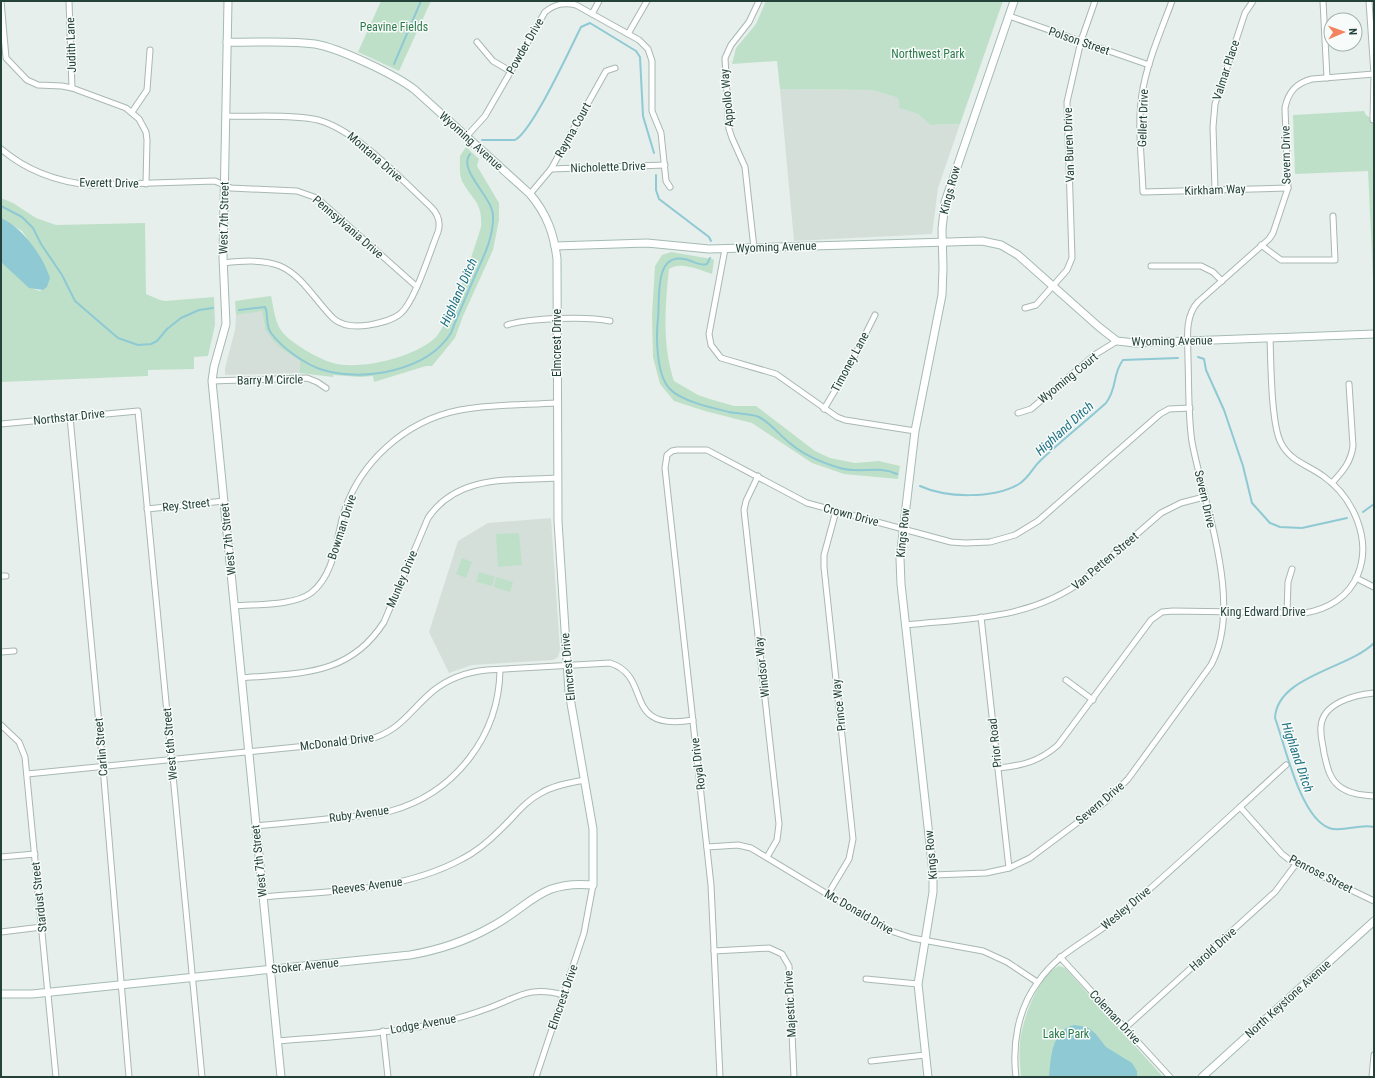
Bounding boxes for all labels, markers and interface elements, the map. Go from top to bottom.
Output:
north arrow [1323,12,1363,52]
street label: Powder Drive [503,15,547,76]
street label: Judith Lane [63,17,79,73]
park label: Peavine Fields [360,20,428,34]
street label: Polson Street [1047,24,1112,58]
text: N [1346,28,1359,36]
street label: Valmar Place [1210,38,1242,102]
park label: Northwest Park [891,47,965,61]
street label: Appollo Way [717,68,737,128]
street label: Gellert Drive [1135,88,1151,147]
street label: Rayma Court [552,100,594,160]
street label: Van Buren Drive [1061,107,1077,183]
street label: Wyoming Avenue [436,109,506,174]
street label: Severn Drive [1278,125,1294,184]
street label: Montana Drive [345,129,406,185]
street label: Nicholette Drive [570,159,646,175]
street label: Kings Row [937,164,963,216]
street label: Everett Drive [79,175,139,191]
street label: West 7th Street [216,181,232,254]
street label: Kirkham Way [1184,182,1246,198]
street label: Pennsylvania Drive [310,193,386,262]
street label: Wyoming Avenue [735,239,817,255]
water label: Highland Ditch [437,256,480,329]
street label: Elmcrest Drive [550,309,564,377]
street label: Timoney Lane [828,329,872,394]
street label: Wyoming Avenue [1131,333,1213,349]
street label: Wyoming Court [1035,349,1101,406]
street label: Barry M Circle [237,372,304,388]
water label: Highland Ditch [1032,398,1096,458]
street label: Northstar Drive [33,406,106,428]
street label: Severn Drive [1192,469,1218,529]
street label: Bowman Drive [325,492,359,561]
street label: Rey Street [162,495,211,514]
street label: Crown Drive [822,501,881,529]
street label: West 7th Street [217,502,239,576]
street label: Kings Row [893,507,913,558]
street label: Van Petten Street [1069,529,1141,593]
street label: Munley Drive [384,548,420,610]
street label: King Edward Drive [1220,605,1306,619]
street label: Elmcrest Drive [558,632,578,702]
street label: Windsor Way [752,636,772,698]
street label: Prince Way [829,678,849,732]
street label: West 6th Street [160,707,180,781]
street label: Carlin Street [91,717,111,777]
street label: Prior Road [985,718,1005,768]
water label: Highland Ditch [1279,720,1317,794]
street label: McDonald Drive [299,730,375,753]
street label: Royal Drive [688,737,708,791]
street label: Severn Drive [1073,779,1127,827]
street label: Ruby Avenue [328,803,390,825]
street label: West 7th Street [248,824,270,898]
street label: Kings Row [922,830,940,880]
street label: Penrose Street [1287,852,1356,896]
street label: Stardust Street [28,861,50,933]
street label: Reeves Avenue [331,875,403,897]
street label: Wesley Drive [1098,883,1154,933]
street label: Mc Donald Drive [822,887,896,938]
street label: Harold Drive [1187,924,1240,974]
street label: Stoker Avenue [271,955,340,976]
street label: North Keystone Avenue [1242,957,1334,1041]
street label: Elmcrest Drive [545,962,581,1032]
street label: Majestic Drive [781,970,799,1038]
street label: Coleman Drive [1087,987,1144,1047]
street label: Lodge Avenue [389,1011,457,1037]
park label: Lake Park [1043,1027,1090,1041]

